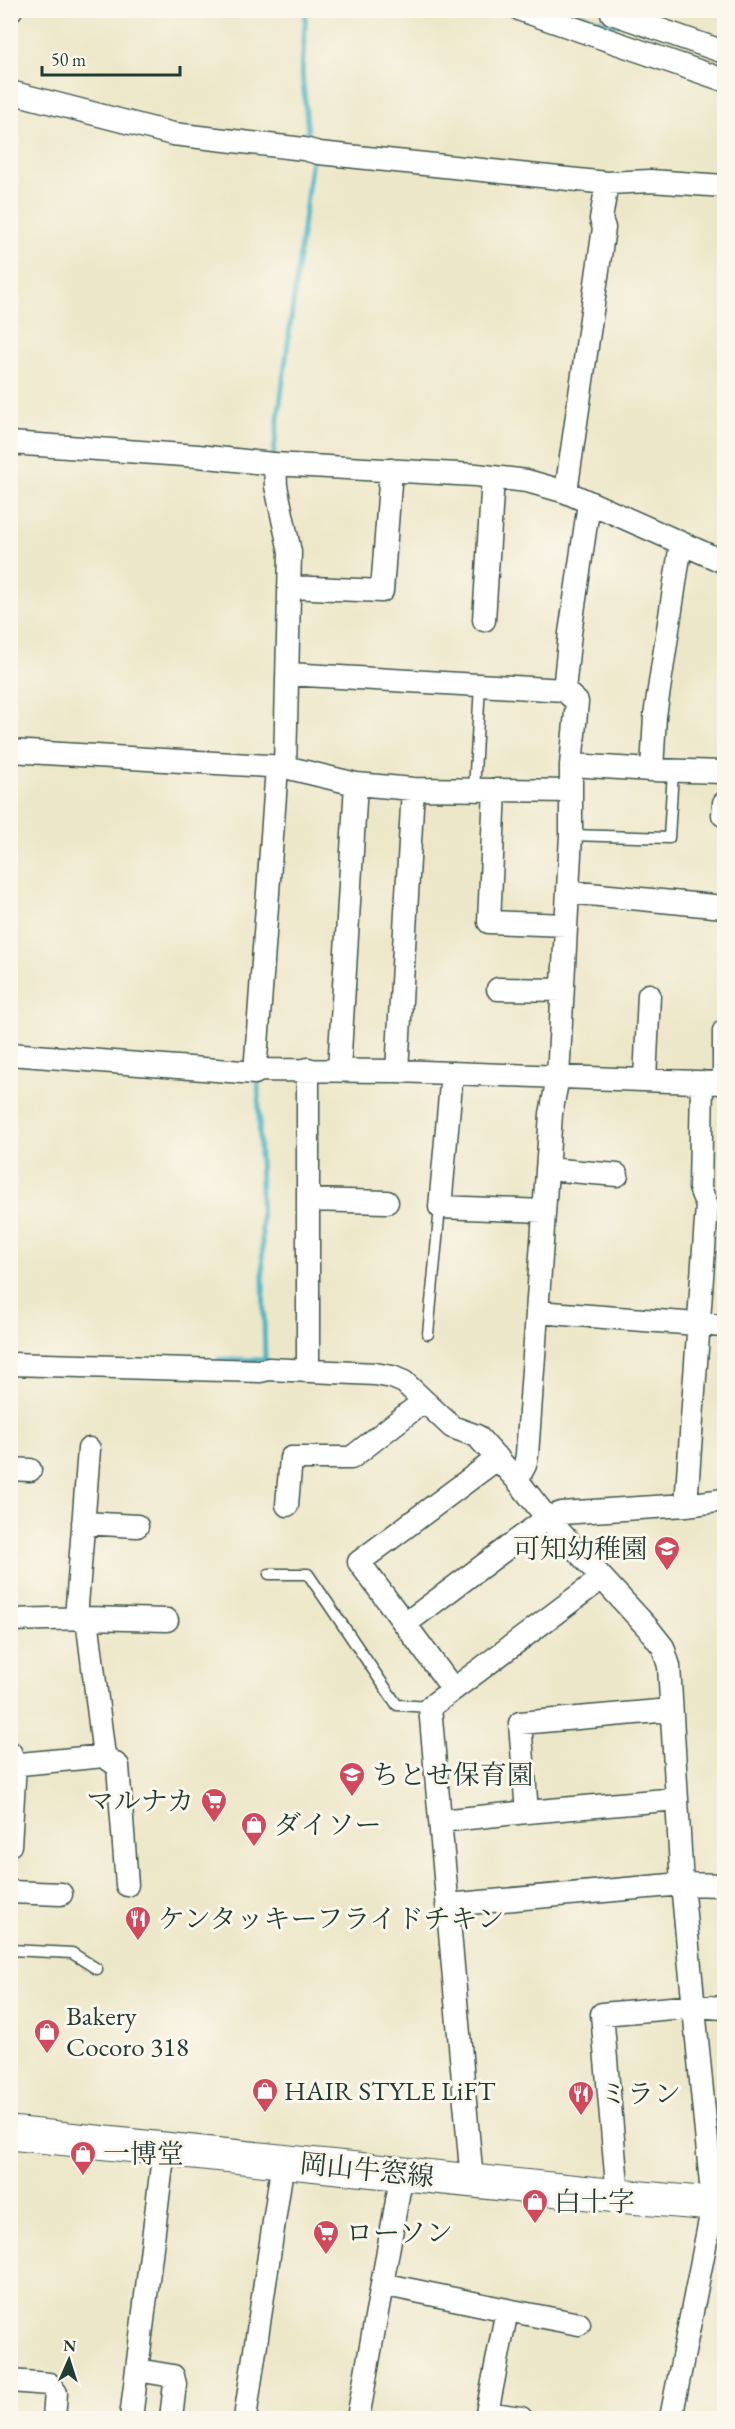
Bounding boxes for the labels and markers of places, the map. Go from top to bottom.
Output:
place label: 可知幼稚園 [513,1531,648,1566]
school or university icon: 可知幼稚園 [652,1534,682,1572]
place label: ちとせ保育園 [372,1757,534,1792]
school or university icon: ちとせ保育園 [337,1760,367,1798]
place label: マルナカ [87,1783,194,1818]
supermarket icon: マルナカ [199,1786,229,1824]
place label: ダイソー [274,1807,381,1842]
shop icon: ダイソー [239,1810,269,1848]
place label: ケンタッキーフライドチキン [158,1901,504,1936]
restaurant icon: ケンタッキーフライドチキン [123,1904,153,1942]
place label: Bakery Cocoro 318 [66,1998,189,2064]
shop icon: Bakery Cocoro 318 [32,2017,62,2055]
place label: HAIR STYLE LiFT [284,2073,496,2108]
shop icon: HAIR STYLE LiFT [250,2076,280,2114]
place label: ミラン [600,2076,681,2111]
restaurant icon: ミラン [566,2079,596,2117]
place label: 一博堂 [103,2136,184,2171]
shop icon: 一博堂 [68,2139,98,2177]
place label: 白十字 [554,2184,635,2219]
shop icon: 白十字 [520,2187,550,2225]
place label: ローソン [346,2215,453,2250]
supermarket icon: ローソン [311,2218,341,2256]

